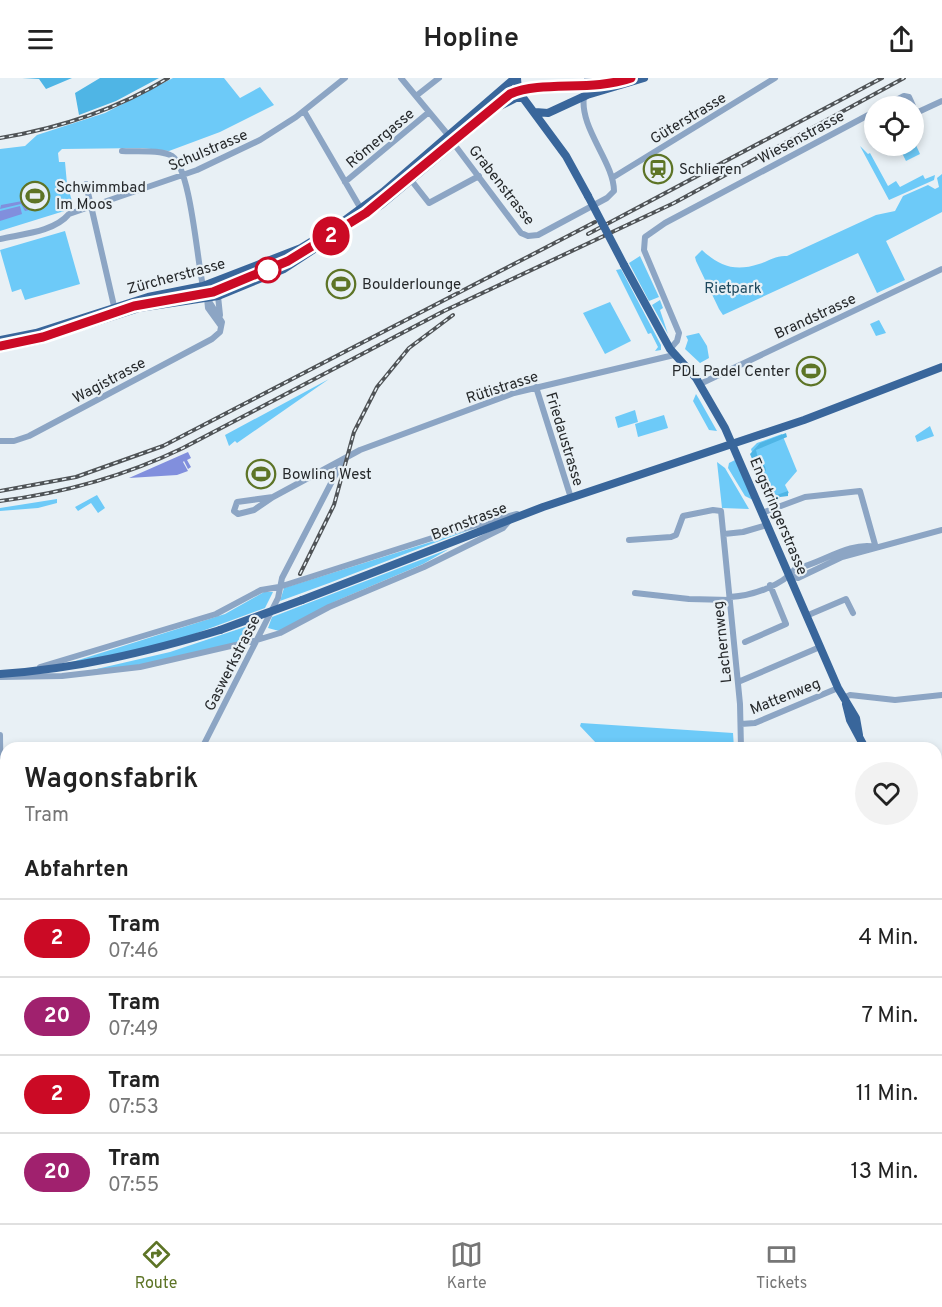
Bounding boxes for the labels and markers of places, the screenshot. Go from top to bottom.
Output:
station icon: Schlieren [642,153,674,185]
place label: Schlieren [679,161,742,180]
place label: Schwimmbad Im Moos [56,179,146,215]
sports icon: Schwimmbad Im Moos [19,180,51,212]
unlabelled marker [255,257,281,283]
sports icon: Boulderlounge [325,268,357,300]
place label: Boulderlounge [362,276,461,295]
sports icon: PDL Padel Center [795,355,827,387]
place label: PDL Padel Center [672,363,790,382]
sports icon: Bowling West [245,458,277,490]
place label: Bowling West [282,466,372,485]

